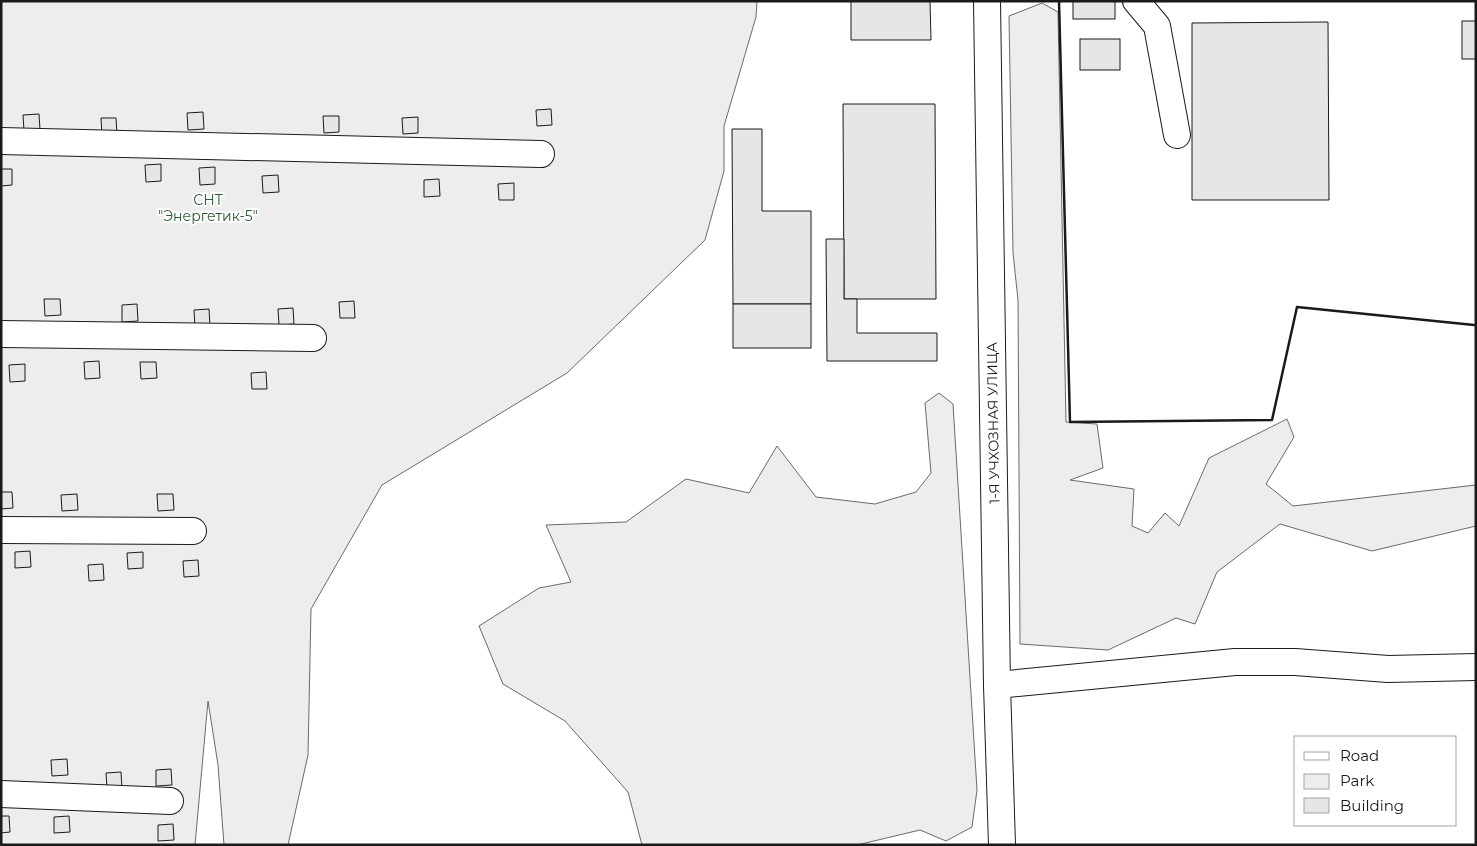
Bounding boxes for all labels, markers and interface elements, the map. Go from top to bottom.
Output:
park label: СНТ "Энергетик-5" [158,191,258,225]
street label: 1-Я УЧХОЗНАЯ УЛИЦА [983,342,1003,504]
legend [1294,736,1457,826]
text: Road [1340,746,1379,765]
text: Park [1340,771,1374,790]
text: Building [1340,796,1404,815]

